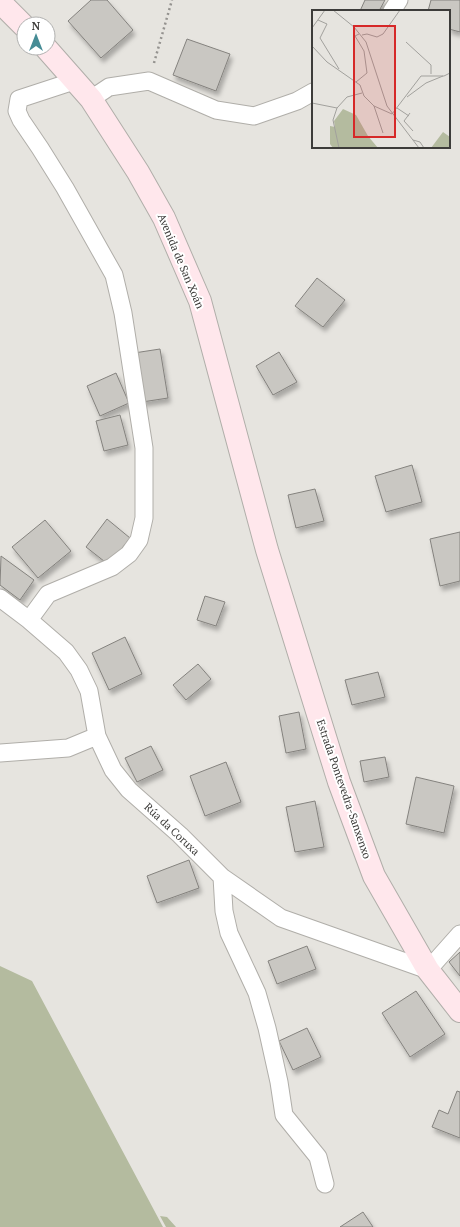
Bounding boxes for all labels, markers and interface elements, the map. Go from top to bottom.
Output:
inset map [312,10,450,148]
north arrow [16,16,56,56]
text: N [32,19,41,33]
street label: Avenida de San Xoán [155,211,208,311]
street label: Estrada Pontevedra-Sanxenxo [314,718,374,860]
street label: Rúa da Coruxa [141,800,203,858]

